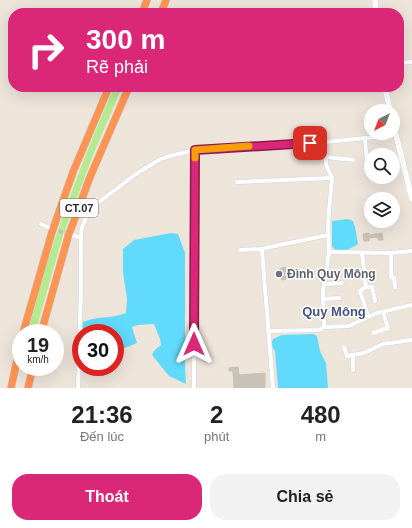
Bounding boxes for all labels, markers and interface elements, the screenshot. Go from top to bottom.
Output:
icon: right [20,24,72,76]
text: 300 m [86,24,165,55]
text: Rẽ phải [86,57,148,77]
north arrow [364,104,400,140]
map controls [364,104,400,228]
pin [293,126,327,160]
icon: arrive [299,132,321,154]
button: search [364,148,400,184]
button: layers [364,192,400,228]
road number: CT.07 [60,199,98,217]
place label: Đình Quy Mông [287,267,376,281]
marker: Đình Quy Mông [274,269,284,279]
district label: Quy Mông [302,304,366,319]
position arrow [173,323,215,365]
speed limit sign: 30 [72,324,124,376]
text: 19 [27,334,49,356]
text: km/h [27,354,49,365]
text: 21:36 [71,401,133,428]
text: 2 [210,401,223,428]
text: 480 [301,401,341,428]
text: Đến lúc [80,429,124,444]
text: phút [204,429,229,444]
text: m [315,429,326,444]
button: Thoát [12,474,202,520]
button: Chia sẻ [210,474,400,520]

